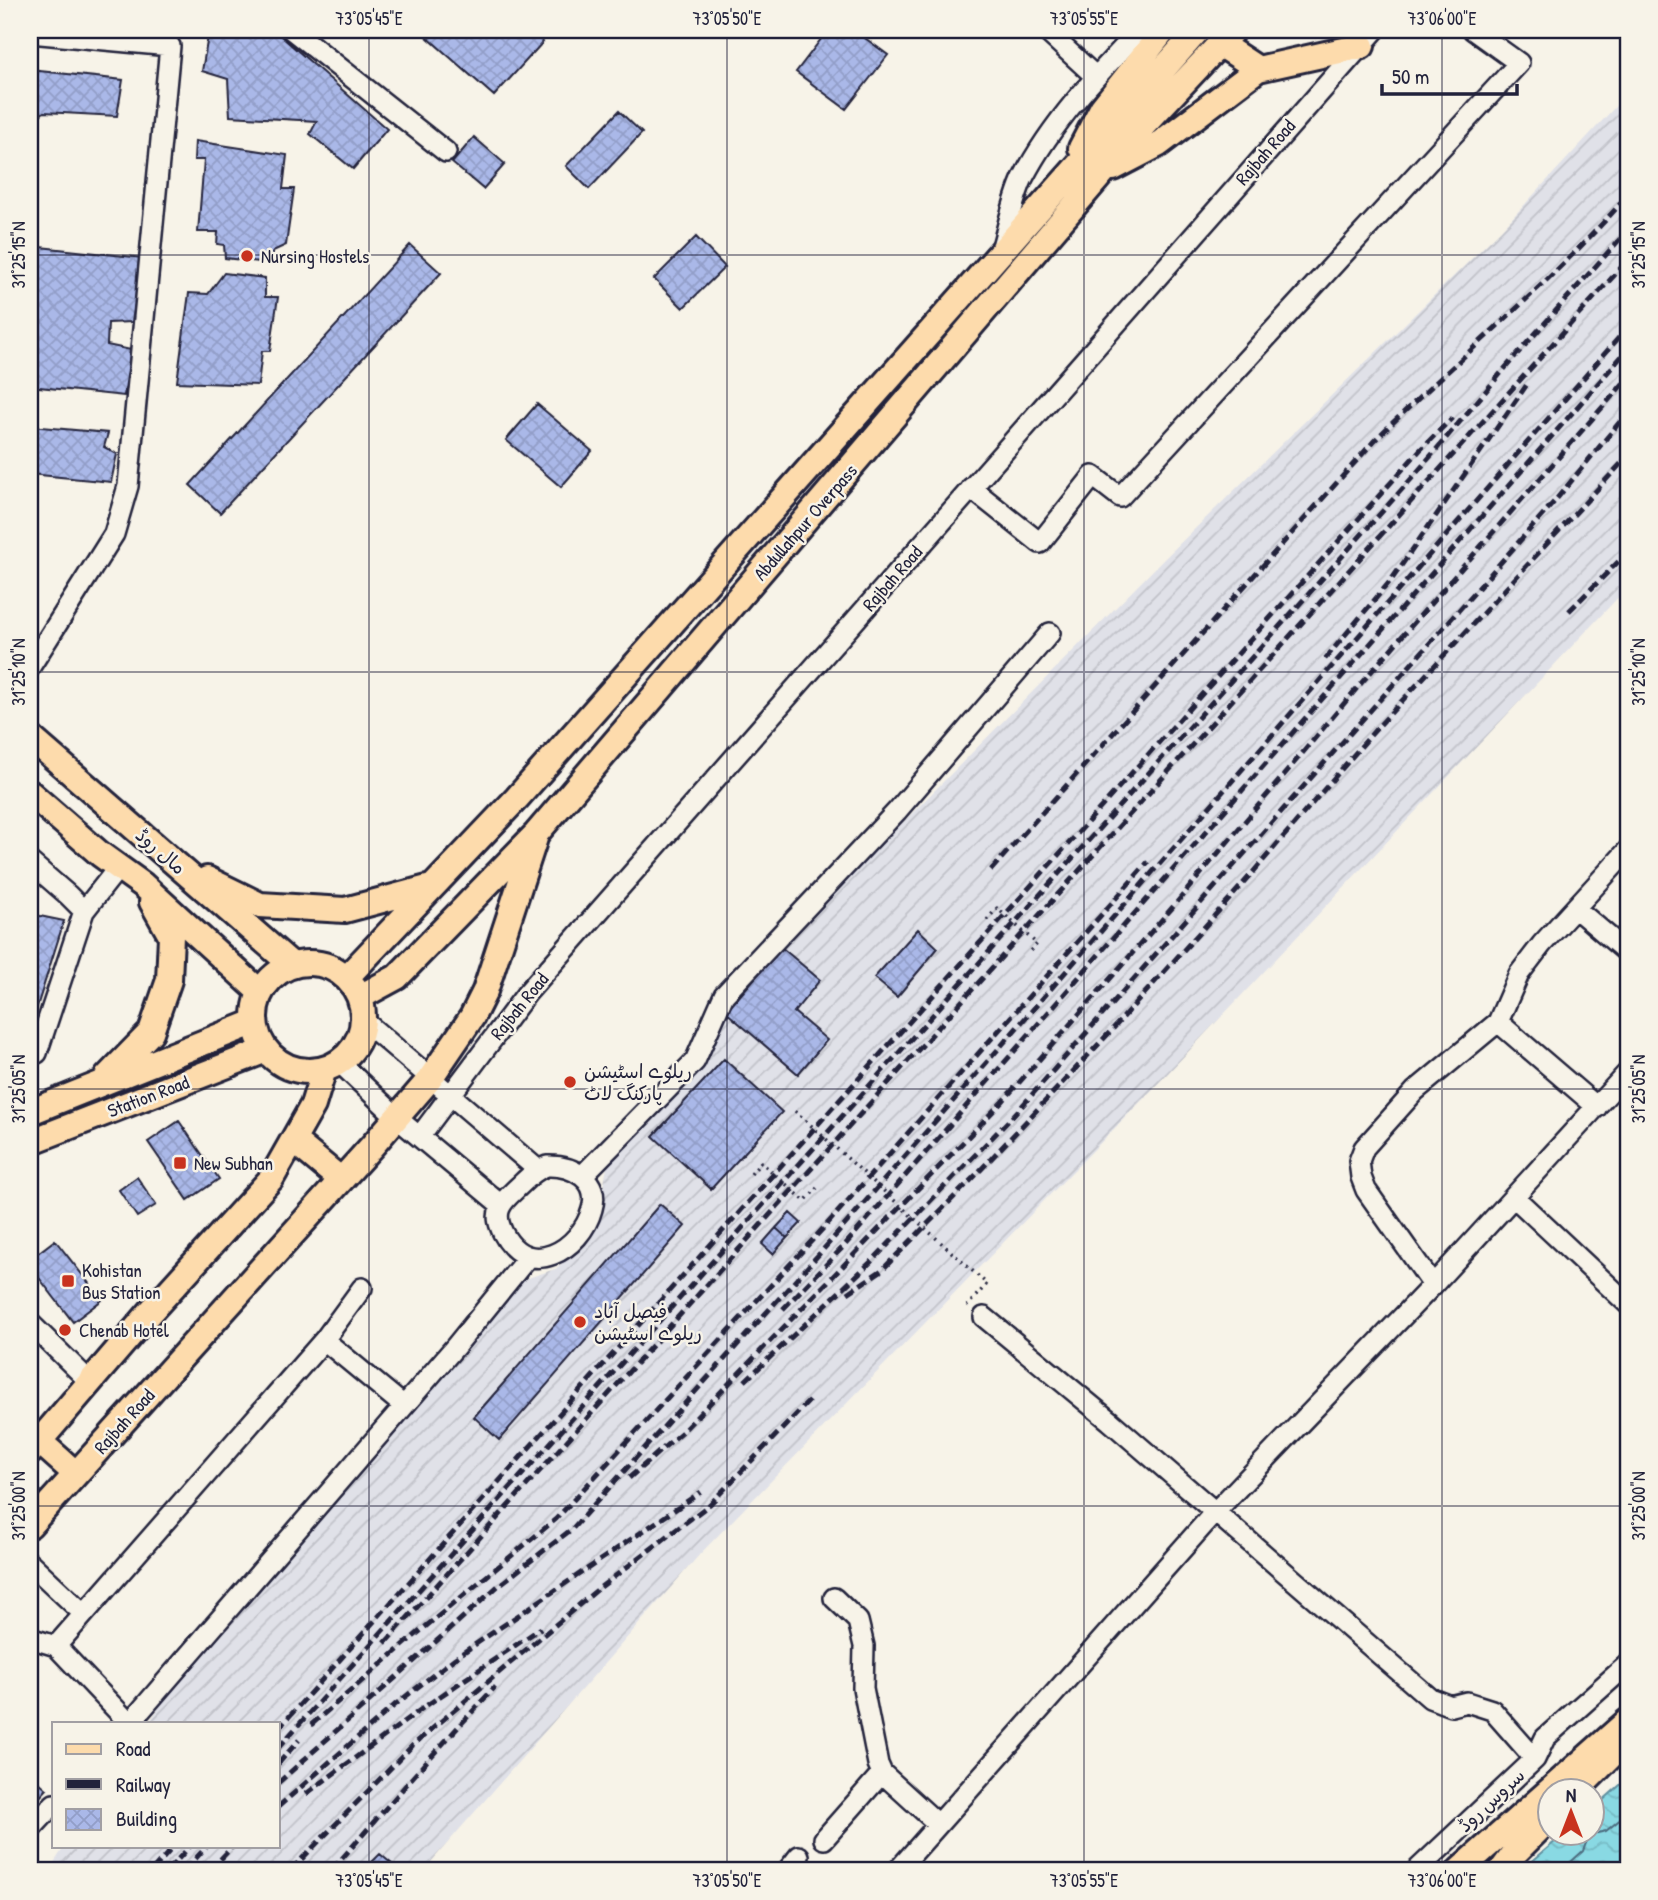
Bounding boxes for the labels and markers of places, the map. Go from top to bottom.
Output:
place label: Nursing Hostels [261,243,369,269]
marker: Nursing Hostels [239,248,255,264]
place label: ریلوے اسٹیشن پارکنگ لاٹ [584,1058,692,1106]
marker: ریلوے اسٹیشن پارکنگ لاٹ [562,1074,578,1090]
place label: New Subhan [194,1150,273,1176]
marker: New Subhan [172,1155,188,1171]
place label: Kohistan Bus Station [82,1257,161,1305]
marker: Kohistan Bus Station [60,1273,76,1289]
place label: فیصل آباد ریلوے اسٹیشن [594,1298,702,1346]
marker: فیصل آباد ریلوے اسٹیشن [572,1314,588,1330]
place label: Chenab Hotel [79,1317,170,1343]
marker: Chenab Hotel [57,1322,73,1338]

